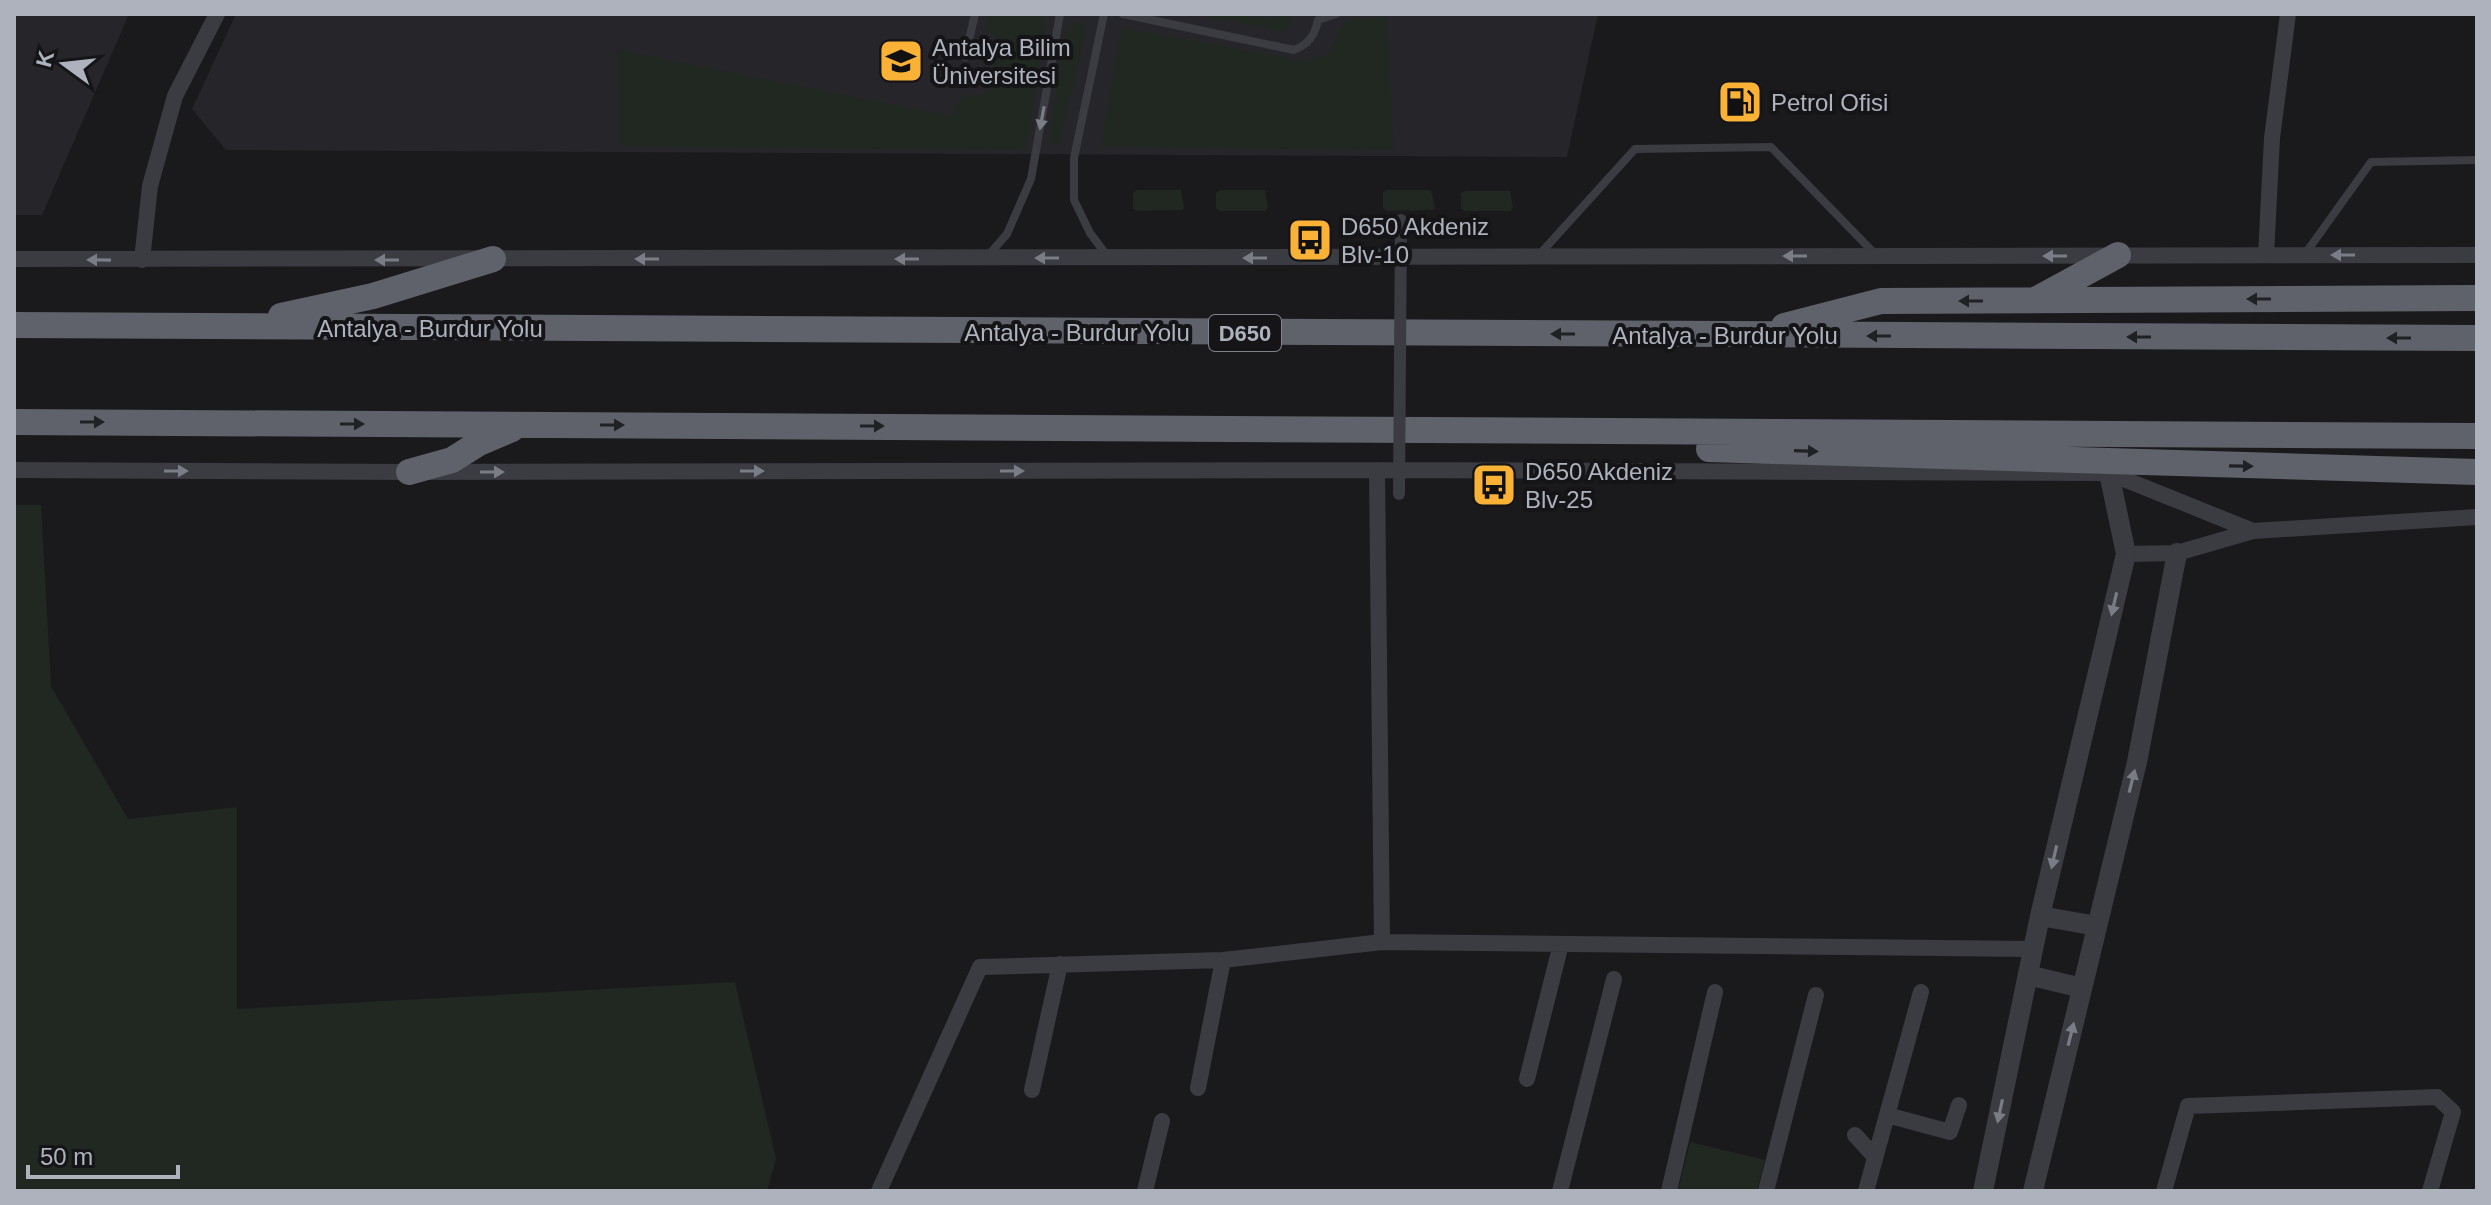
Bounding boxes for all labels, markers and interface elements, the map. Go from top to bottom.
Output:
north arrow [24,24,104,104]
place label: Antalya Bilim Üniversitesi [932,34,1071,89]
school or university icon: Antalya Bilim Üniversitesi [877,37,925,85]
text: K [31,48,59,70]
fuel station icon: Petrol Ofisi [1716,78,1764,126]
place label: Petrol Ofisi [1771,89,1888,116]
one-way arrow [1035,106,1047,131]
place label: D650 Akdeniz Blv-10 [1341,213,1489,268]
bus stop icon: D650 Akdeniz Blv-10 [1286,216,1334,264]
one-way arrow [2330,249,2355,261]
one-way arrow [1782,250,1807,262]
one-way arrow [2042,250,2067,262]
one-way arrow [894,252,919,265]
one-way arrow [1034,252,1059,264]
one-way arrow [1242,252,1267,264]
one-way arrow [634,253,659,265]
one-way arrow [86,254,111,266]
one-way arrow [374,254,399,266]
one-way arrow [2246,293,2271,305]
one-way arrow [1958,295,1983,307]
street label: Antalya - Burdur Yolu [317,315,543,342]
road number: D650 [1209,315,1281,351]
street label: Antalya - Burdur Yolu [964,319,1190,346]
street label: Antalya - Burdur Yolu [1612,322,1838,349]
one-way arrow [1550,328,1575,340]
one-way arrow [1866,330,1891,342]
one-way arrow [2126,331,2151,343]
one-way arrow [2386,332,2411,344]
one-way arrow [80,416,105,428]
one-way arrow [340,418,365,430]
one-way arrow [600,419,625,431]
one-way arrow [860,420,885,433]
one-way arrow [1794,445,1819,458]
place label: D650 Akdeniz Blv-25 [1525,458,1673,513]
one-way arrow [2229,459,2254,472]
bus stop icon: D650 Akdeniz Blv-25 [1470,461,1518,509]
one-way arrow [164,465,189,477]
one-way arrow [740,465,765,477]
one-way arrow [1000,465,1025,477]
one-way arrow [480,466,505,478]
one-way arrow [2107,591,2120,616]
one-way arrow [2126,768,2139,793]
one-way arrow [2047,844,2060,869]
one-way arrow [2065,1021,2077,1046]
one-way arrow [1993,1099,2006,1124]
scale bar [28,1129,178,1179]
text: 50 m [40,1143,93,1170]

